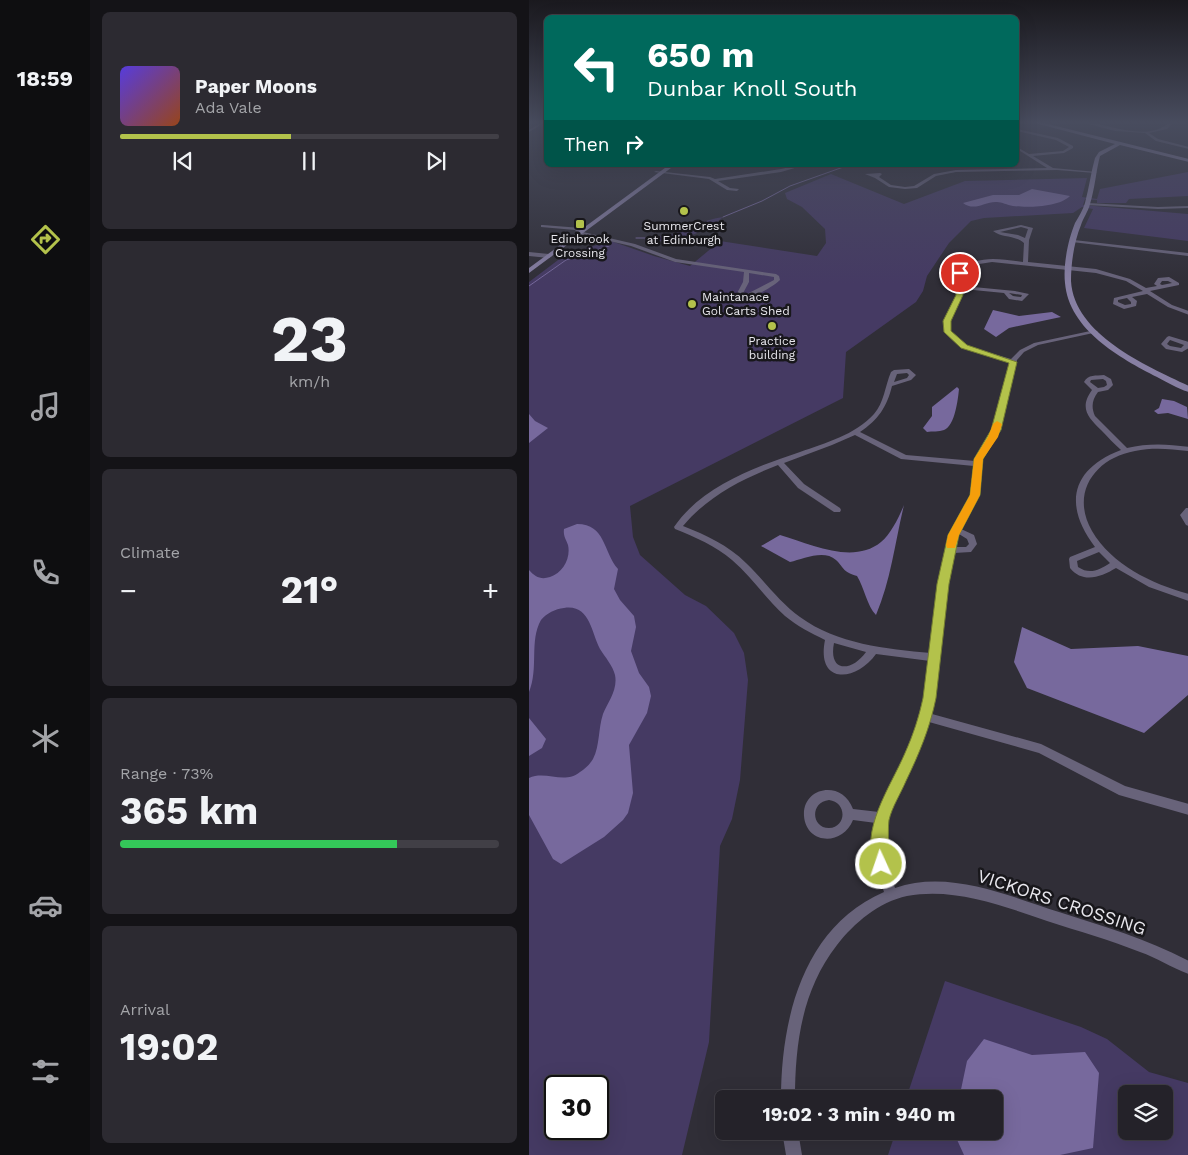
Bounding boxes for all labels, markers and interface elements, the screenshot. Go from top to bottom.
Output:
text: 650 m [647,34,754,76]
icon: left [564,35,629,100]
text: 18:59 [17,66,73,91]
text: Paper Moons [195,75,317,98]
text: Dunbar Knoll South [647,76,857,101]
text: Ada Vale [195,98,262,117]
icon: right [620,130,648,158]
text: Then [564,133,610,156]
icon: previous [169,147,197,175]
icon: pause [295,147,323,175]
icon: next [422,147,450,175]
marker: SummerCrest at Edinburgh [678,205,690,217]
marker: Edinbrook Crossing [574,218,586,230]
place label: SummerCrest at Edinburgh [644,219,724,247]
icon: directions [28,222,63,257]
place label: Edinbrook Crossing [550,232,610,260]
pin [939,252,981,294]
icon: arrive [946,259,974,287]
place label: Maintanace Gol Carts Shed [702,290,790,318]
marker: Maintanace Gol Carts Shed [686,298,698,310]
text: 23 [271,301,348,377]
marker: Practice building [766,320,778,332]
place label: Practice building [748,334,796,362]
text: km/h [289,372,330,391]
icon: music [28,389,63,424]
text: Climate [120,543,180,562]
icon: phone [28,555,63,590]
text: 21° [281,568,338,612]
text: − [120,574,137,607]
text: + [482,574,499,607]
icon: climate [28,721,63,756]
text: Range · 73% [120,764,213,783]
text: 365 km [120,789,258,833]
position arrow [854,837,906,889]
street label: VICKORS CROSSING [975,865,1149,939]
icon: car [28,888,63,923]
text: Arrival [120,1000,170,1019]
text: 19:02 [120,1025,218,1069]
icon: filters [28,1054,63,1089]
speed limit sign: 30 [544,1075,609,1140]
map controls [1118,1085,1173,1140]
button: layers [1118,1085,1173,1140]
text: 19:02 · 3 min · 940 m [763,1103,955,1126]

